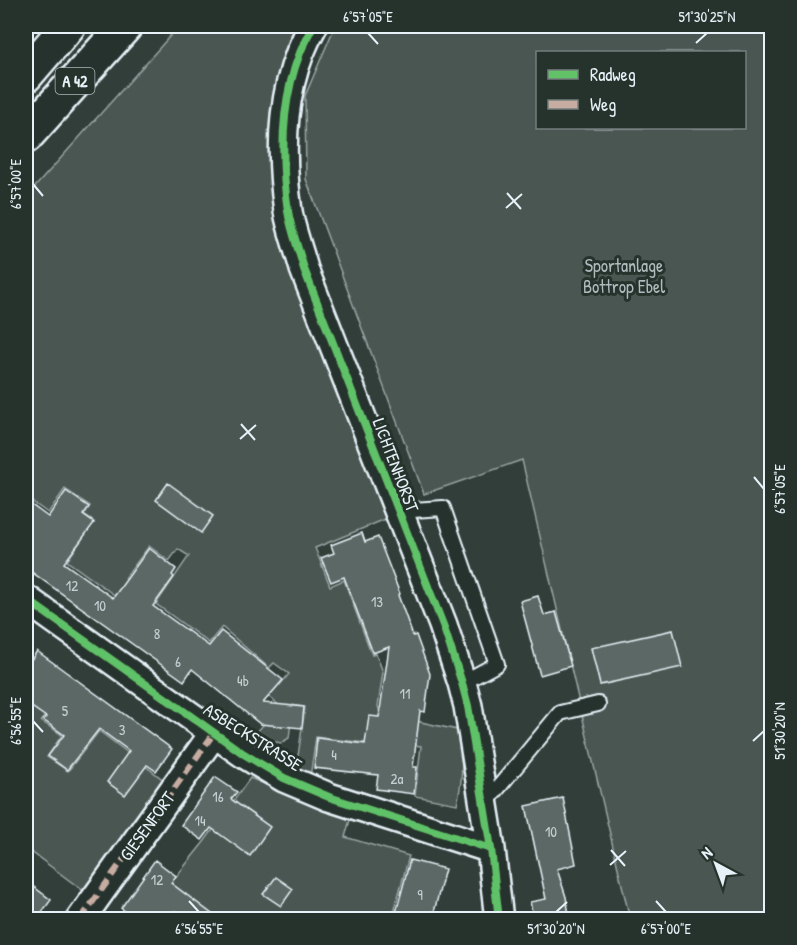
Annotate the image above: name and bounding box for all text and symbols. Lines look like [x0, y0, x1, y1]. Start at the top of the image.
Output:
text: 6°57'05"E [343, 6, 393, 27]
text: 51°30'25"N [678, 6, 736, 27]
legend [536, 51, 746, 129]
text: Radweg [590, 62, 636, 87]
road number: A 42 [56, 68, 94, 94]
text: Weg [590, 92, 616, 117]
text: 6°57'00"E [5, 158, 26, 209]
park label: Sportanlage Bottrop Ebel [583, 253, 665, 299]
street label: LICHTENHORST [367, 415, 426, 516]
text: 6°57'05"E [769, 464, 790, 514]
house number: 12 [66, 575, 78, 596]
house number: 13 [371, 591, 383, 612]
house number: 10 [94, 595, 106, 616]
house number: 8 [154, 623, 160, 644]
house number: 6 [175, 651, 181, 672]
house number: 4b [237, 670, 249, 691]
house number: 11 [400, 683, 410, 704]
text: 6°56'55"E [5, 697, 26, 745]
street label: ASBECKSTRASSE [199, 697, 307, 777]
house number: 5 [62, 700, 69, 721]
text: 51°30'20"N [769, 702, 790, 760]
house number: 3 [119, 719, 126, 740]
house number: 4 [331, 744, 337, 765]
house number: 2a [391, 768, 404, 789]
street label: GIESENFORT [113, 786, 181, 866]
house number: 16 [212, 786, 224, 807]
house number: 14 [194, 810, 206, 831]
house number: 10 [545, 821, 557, 842]
north arrow [686, 834, 746, 894]
text: N [696, 841, 717, 864]
house number: 12 [151, 869, 163, 890]
house number: 9 [417, 884, 423, 905]
text: 6°56'55"E [175, 918, 223, 939]
text: 51°30'20"N [527, 918, 585, 939]
text: 6°57'00"E [641, 918, 692, 939]

